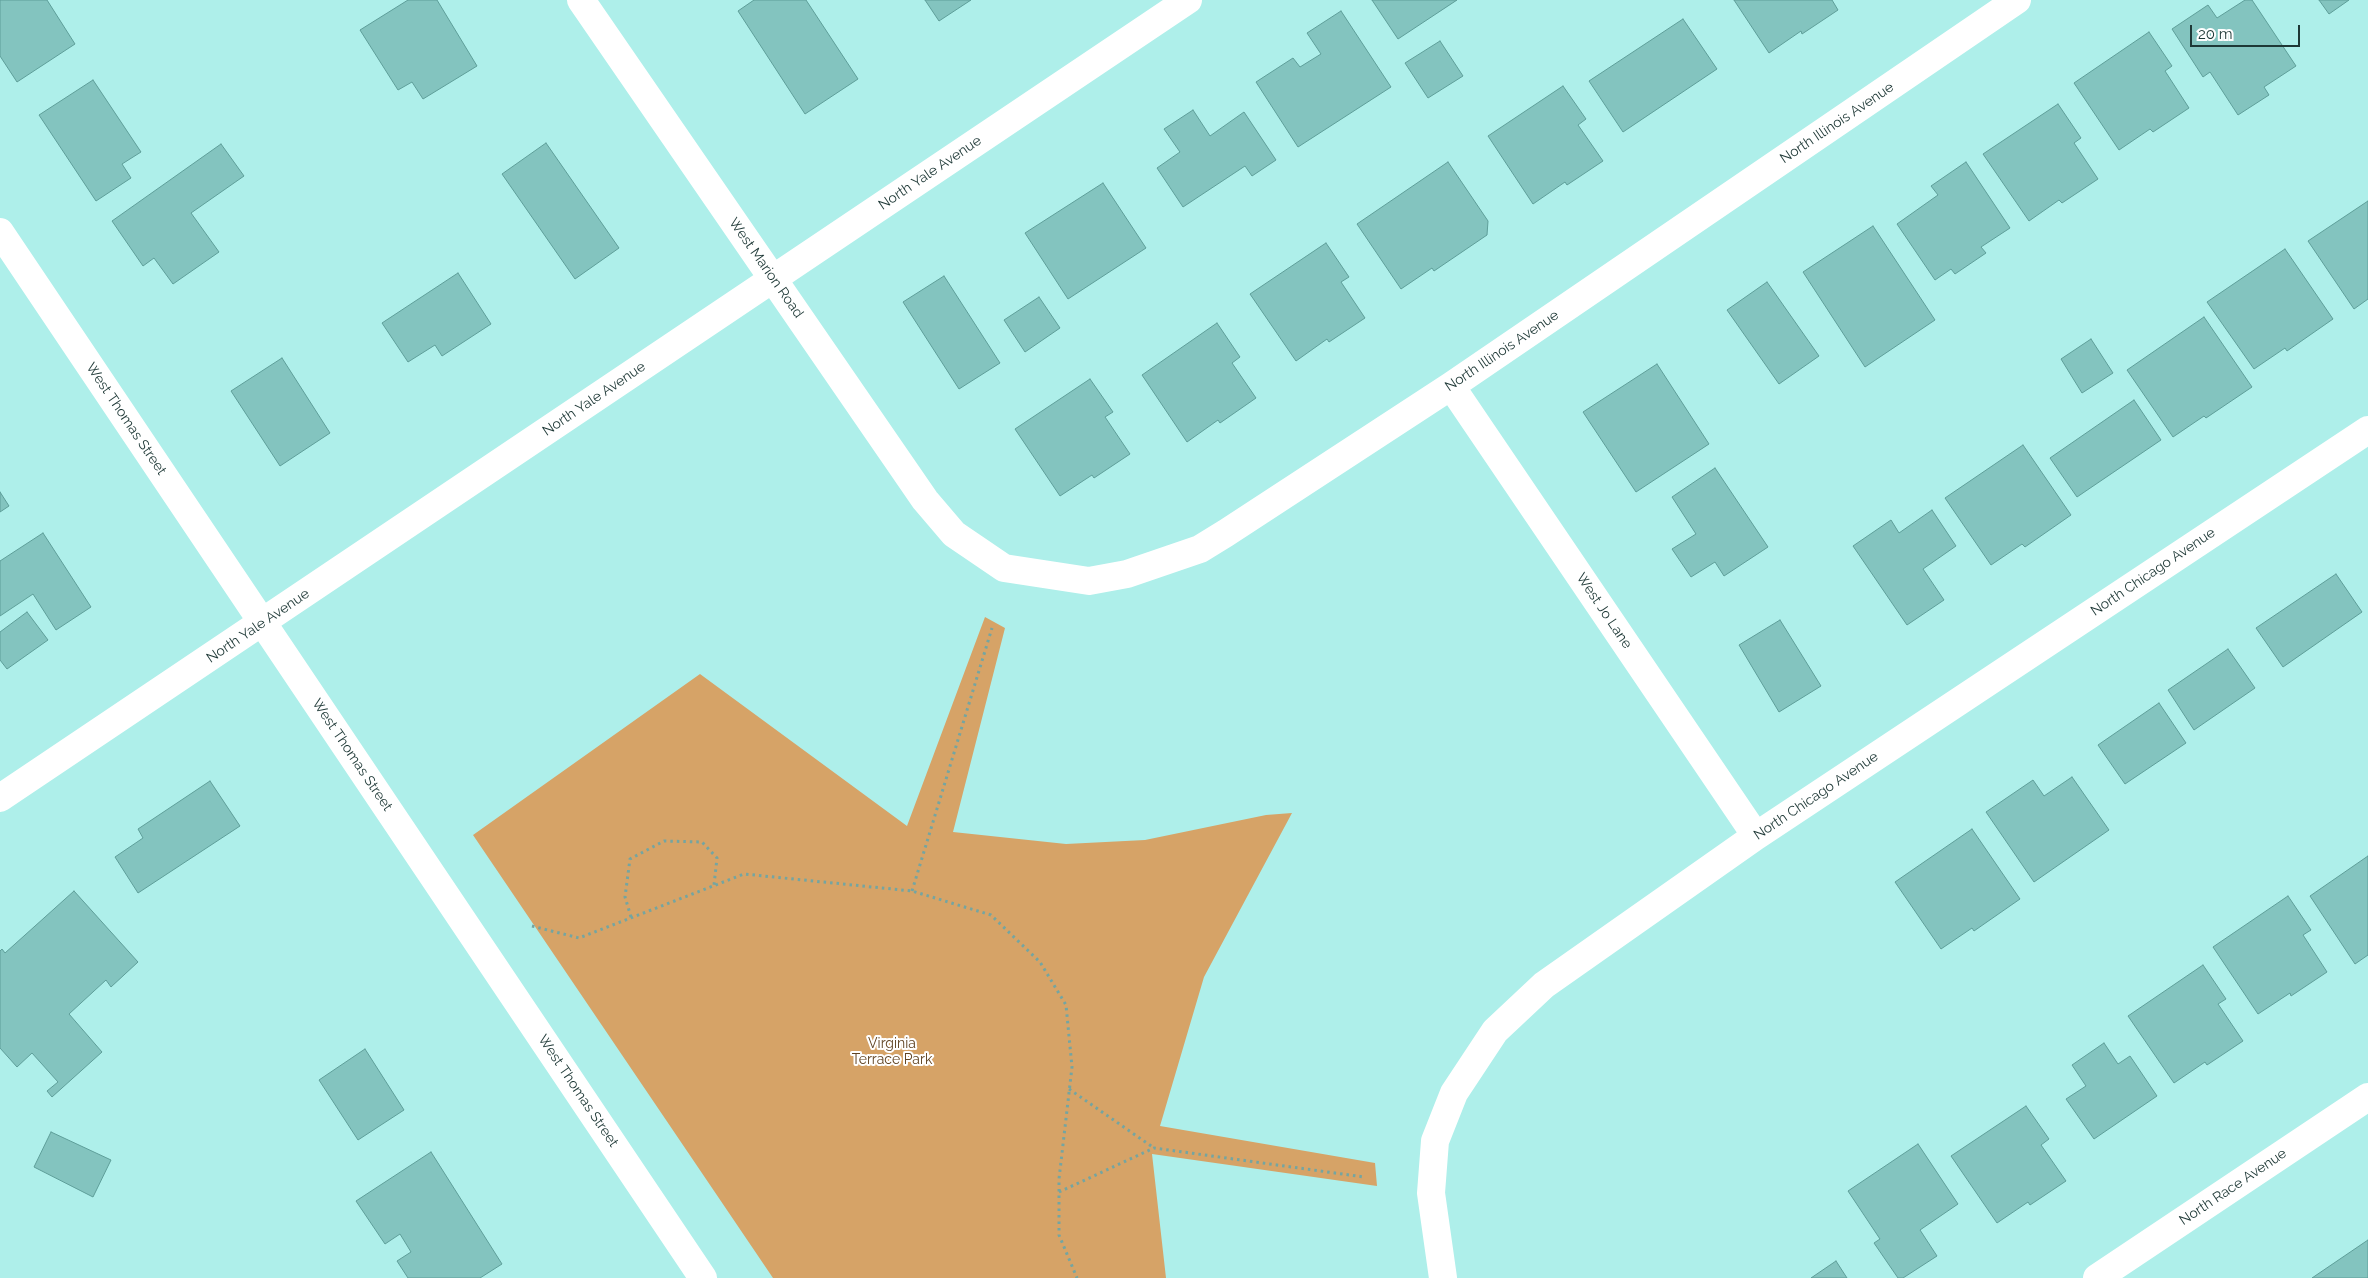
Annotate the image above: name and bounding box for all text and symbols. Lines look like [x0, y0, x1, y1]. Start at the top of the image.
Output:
scale bar [2193, 15, 2303, 47]
text: 20 m [2198, 25, 2233, 43]
street label: North Illinois Avenue [1777, 79, 1897, 167]
street label: North Yale Avenue [875, 132, 985, 214]
street label: West Marion Road [725, 215, 807, 321]
street label: North Illinois Avenue [1442, 307, 1562, 395]
street label: North Yale Avenue [539, 358, 649, 440]
street label: West Thomas Street [82, 360, 170, 478]
street label: North Chicago Avenue [2088, 524, 2218, 620]
street label: West Jo Lane [1573, 570, 1635, 652]
street label: North Yale Avenue [203, 585, 313, 667]
street label: West Thomas Street [308, 696, 396, 814]
street label: North Chicago Avenue [1751, 748, 1881, 844]
street label: West Thomas Street [534, 1032, 622, 1150]
park label: Virginia Terrace Park [852, 1036, 932, 1068]
street label: North Race Avenue [2176, 1145, 2290, 1229]

